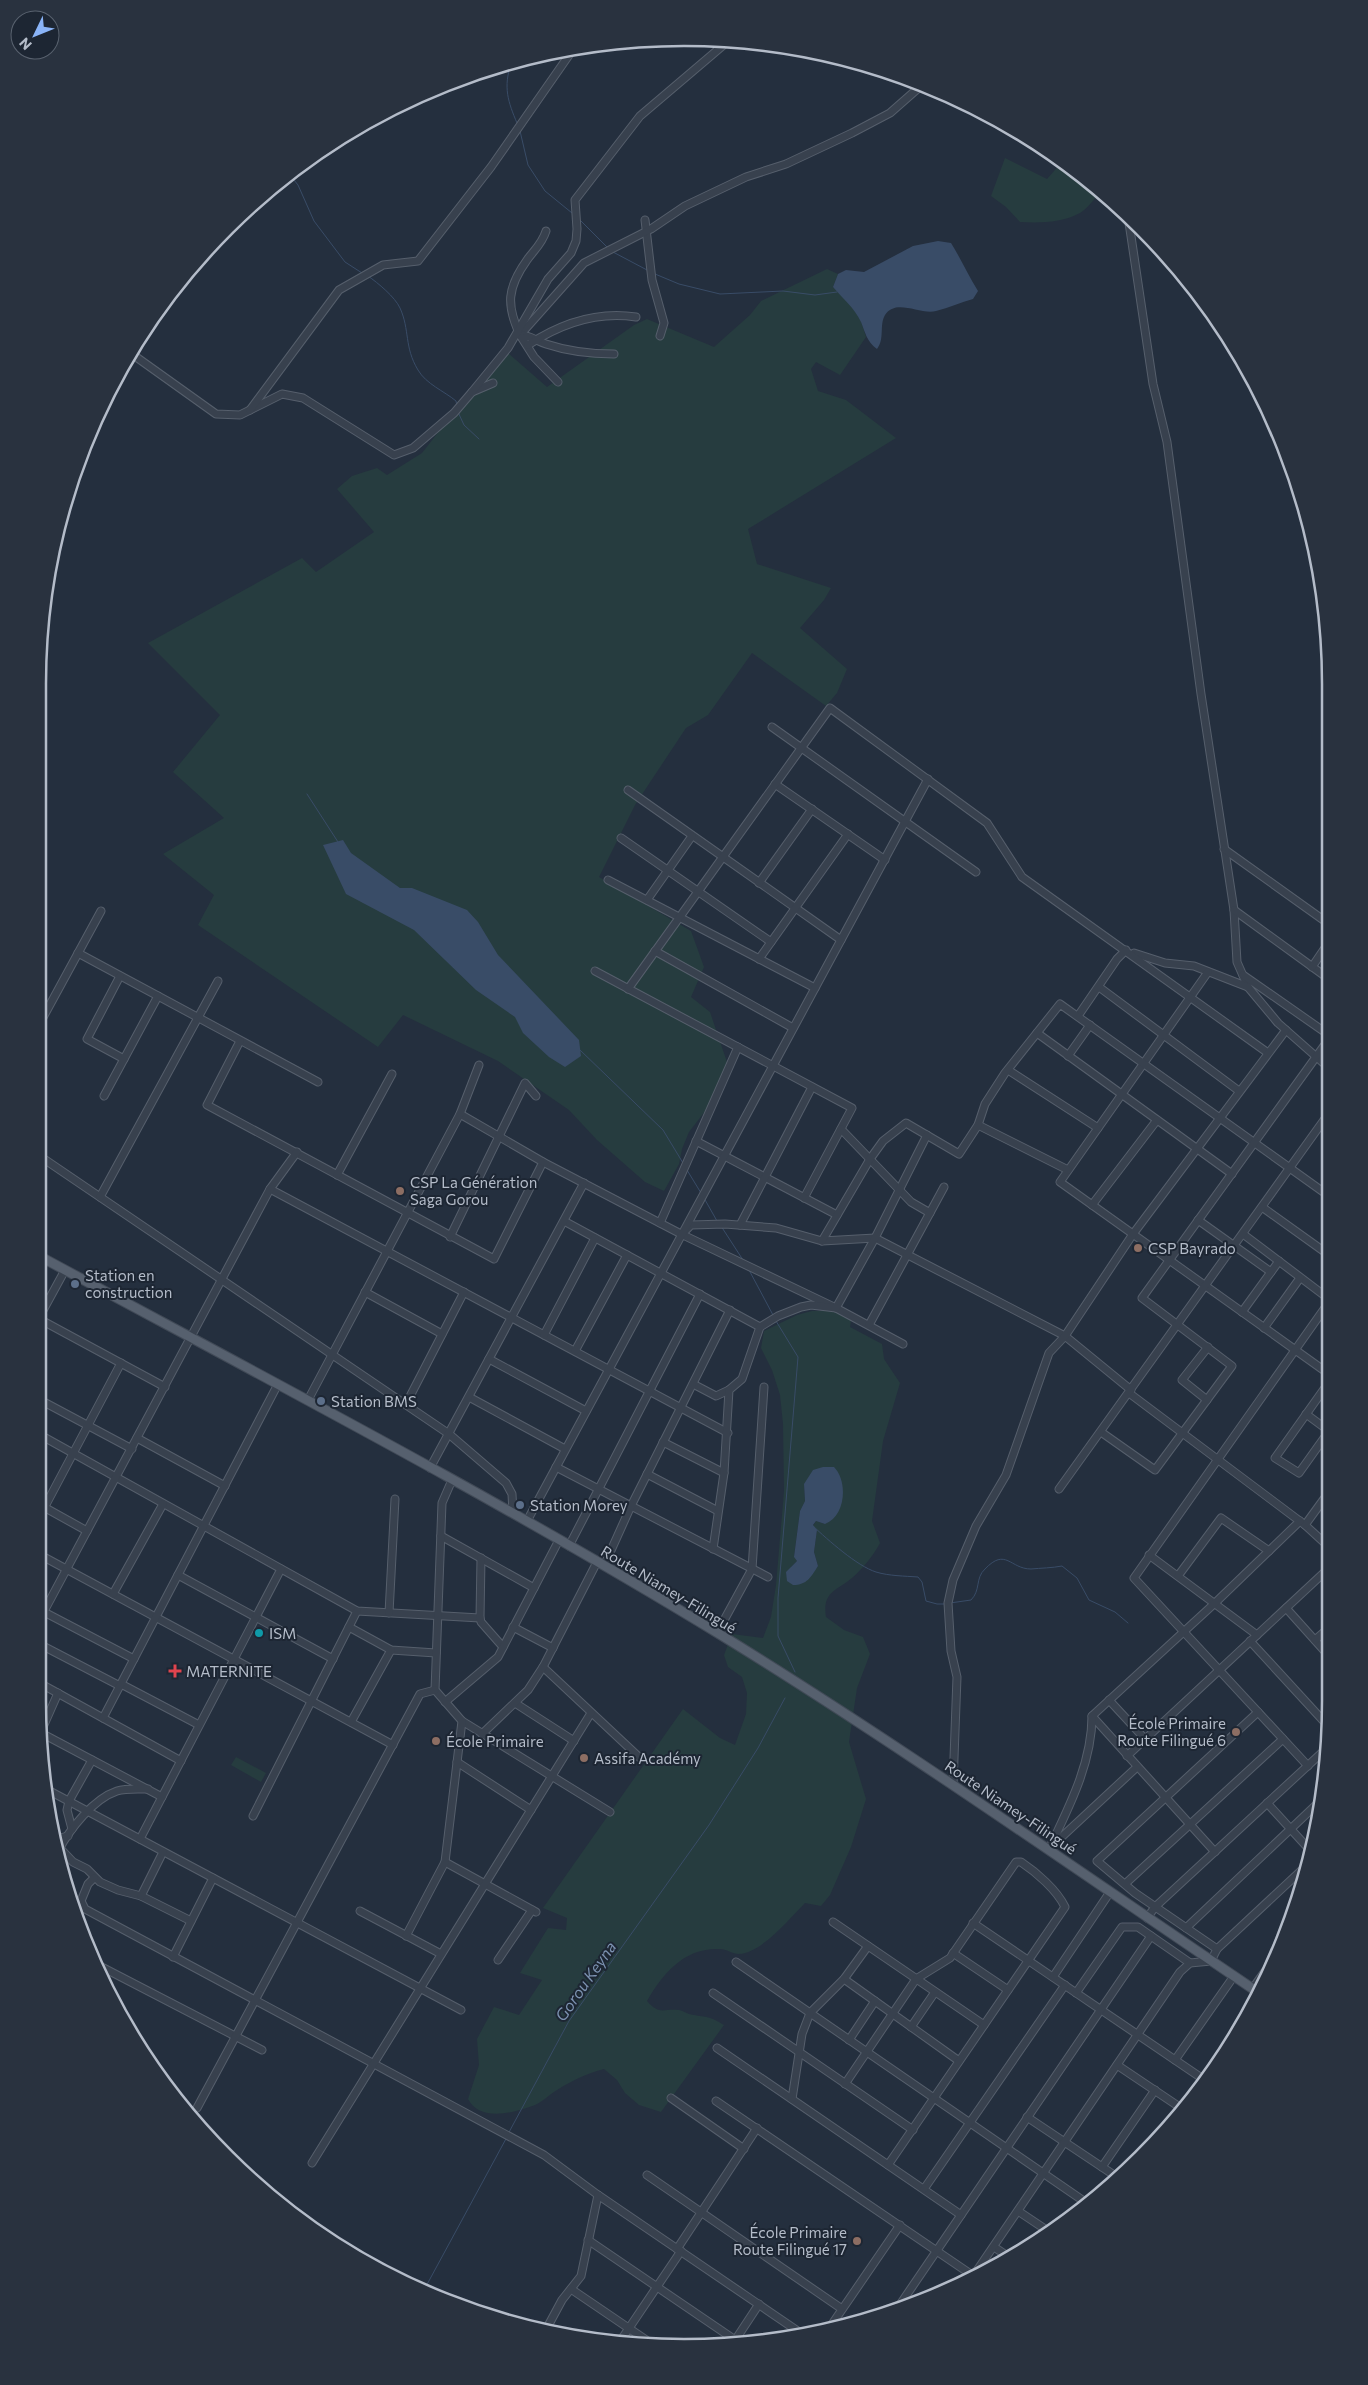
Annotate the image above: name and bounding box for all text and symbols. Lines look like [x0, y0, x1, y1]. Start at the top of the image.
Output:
north arrow [10, 10, 60, 60]
text: N [15, 35, 35, 54]
place label: CSP La Génération Saga Gorou [410, 1173, 537, 1208]
marker: CSP La Génération Saga Gorou [394, 1185, 406, 1197]
place label: CSP Bayrado [1148, 1239, 1236, 1257]
marker: CSP Bayrado [1132, 1242, 1144, 1254]
place label: Station en construction [85, 1266, 172, 1301]
marker: Station en construction [69, 1278, 81, 1290]
place label: Station BMS [331, 1392, 417, 1410]
marker: Station BMS [315, 1395, 327, 1407]
place label: Station Morey [530, 1496, 628, 1514]
marker: Station Morey [514, 1499, 526, 1511]
street label: Route Niamey-Filingué [598, 1541, 740, 1637]
place label: ISM [269, 1624, 296, 1642]
marker: ISM [253, 1627, 265, 1639]
place label: MATERNITE [186, 1662, 272, 1680]
marker: MATERNITE [168, 1664, 182, 1678]
place label: École Primaire Route Filingué 6 [1117, 1713, 1226, 1749]
marker: École Primaire Route Filingué 6 [1230, 1726, 1242, 1738]
place label: École Primaire [446, 1731, 544, 1750]
marker: École Primaire [430, 1735, 442, 1747]
place label: Assifa Académy [594, 1749, 701, 1767]
marker: Assifa Académy [578, 1752, 590, 1764]
street label: Route Niamey-Filingué [942, 1756, 1080, 1858]
water label: Gorou Keyna [551, 1937, 619, 2025]
place label: École Primaire Route Filingué 17 [733, 2222, 847, 2258]
marker: École Primaire Route Filingué 17 [851, 2235, 863, 2247]

